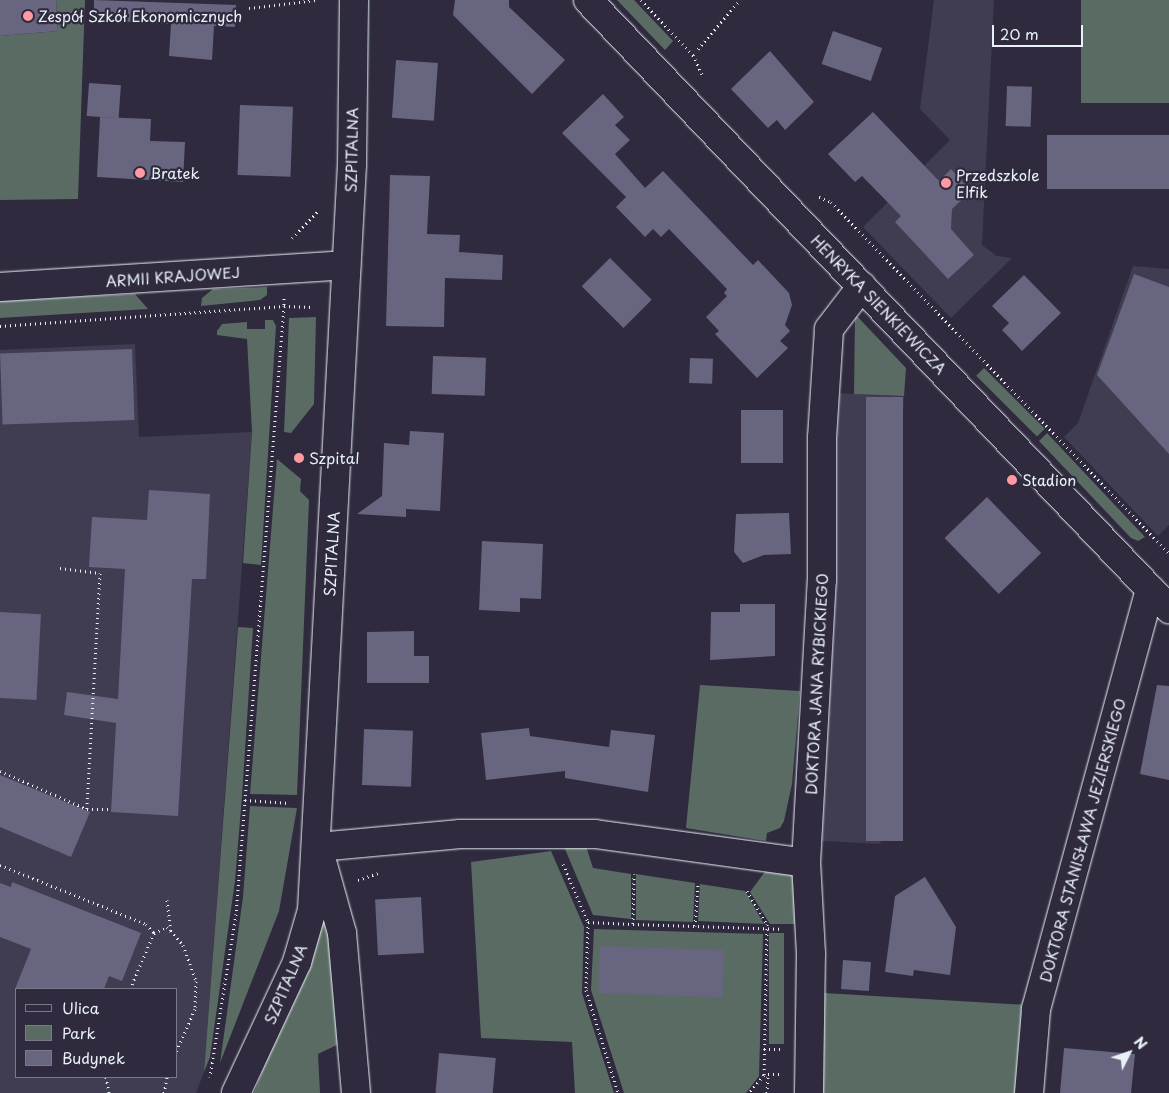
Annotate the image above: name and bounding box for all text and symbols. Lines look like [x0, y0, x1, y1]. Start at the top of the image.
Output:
place label: Zespół Szkół Ekonomicznych [38, 7, 243, 25]
marker: Zespół Szkół Ekonomicznych [22, 10, 34, 22]
scale bar [994, 15, 1085, 47]
text: 20 m [1000, 22, 1039, 45]
street label: SZPITALNA [341, 107, 361, 193]
place label: Bratek [150, 164, 200, 182]
place label: Przedszkole Elfik [956, 165, 1040, 200]
marker: Bratek [134, 167, 146, 179]
marker: Przedszkole Elfik [940, 177, 952, 189]
street label: HENRYKA SIENKIEWICZA [807, 230, 951, 378]
street label: ARMII KRAJOWEJ [105, 262, 241, 290]
place label: Szpital [309, 449, 359, 467]
marker: Szpital [293, 452, 305, 464]
place label: Stadion [1022, 471, 1076, 489]
marker: Stadion [1006, 474, 1018, 486]
street label: SZPITALNA [320, 511, 342, 597]
street label: DOKTORA JANA RYBICKIEGO [801, 573, 831, 795]
street label: DOKTORA STANISŁAWA JEZIERSKIEGO [1035, 695, 1129, 985]
street label: SZPITALNA [260, 941, 310, 1027]
legend [15, 988, 178, 1078]
text: Ulica [62, 996, 99, 1019]
text: Park [62, 1021, 96, 1044]
north arrow [1104, 1028, 1154, 1078]
text: N [1129, 1032, 1152, 1054]
text: Budynek [62, 1046, 125, 1069]

